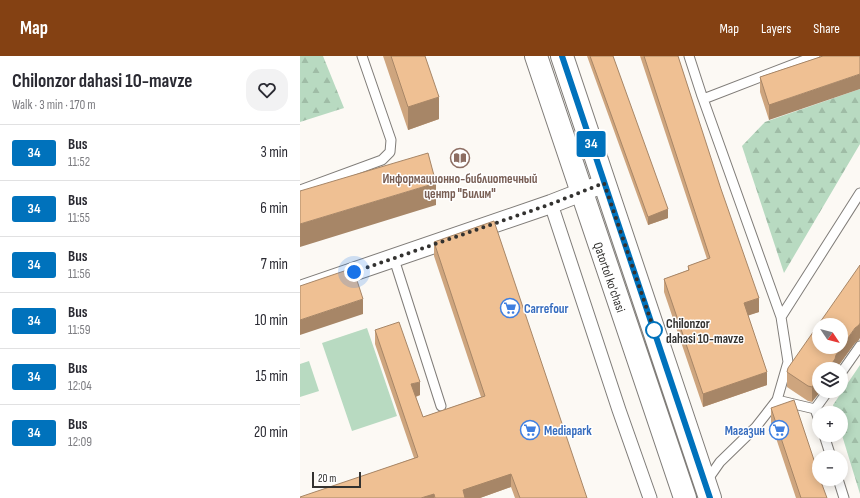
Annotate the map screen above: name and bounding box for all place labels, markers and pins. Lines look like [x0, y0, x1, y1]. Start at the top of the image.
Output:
library icon: Информационно-библиотечный центр "Билим" [449, 147, 471, 169]
place label: Информационно-библиотечный центр "Билим" [382, 171, 538, 202]
supermarket icon: Carrefour [499, 297, 521, 319]
place label: Carrefour [524, 301, 569, 317]
place label: Chilonzor dahasi 10-mavze [666, 316, 744, 347]
marker: Chilonzor dahasi 10-mavze [645, 321, 663, 339]
supermarket icon: Mediapark [519, 419, 541, 441]
supermarket icon: Магазин [768, 419, 790, 441]
place label: Mediapark [544, 423, 592, 439]
place label: Магазин [725, 423, 765, 439]

